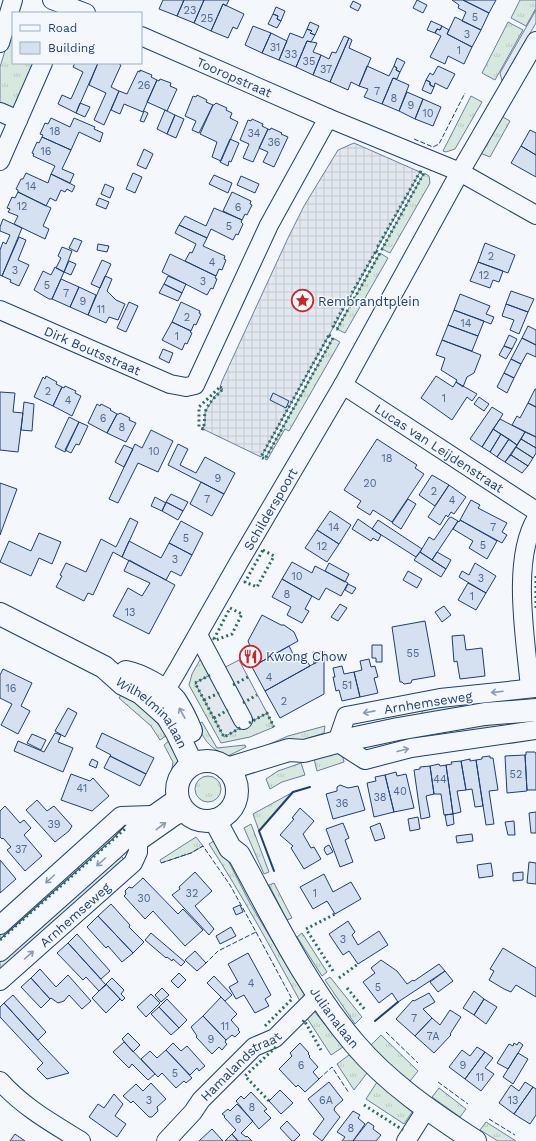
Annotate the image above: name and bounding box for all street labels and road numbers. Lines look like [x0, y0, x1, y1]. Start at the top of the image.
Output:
street label: Tooropstraat [194, 54, 275, 101]
street label: Dirk Boutsstraat [42, 323, 143, 379]
street label: Lucas van Leijdenstraat [372, 401, 507, 496]
street label: Schilderspoort [241, 465, 301, 553]
street label: Wilhelminalaan [112, 674, 190, 751]
street label: Arnhemseweg [383, 688, 473, 717]
street label: Arnhemseweg [37, 880, 114, 950]
street label: Julianalaan [307, 984, 362, 1051]
street label: Hamalandstraat [198, 1028, 285, 1104]

